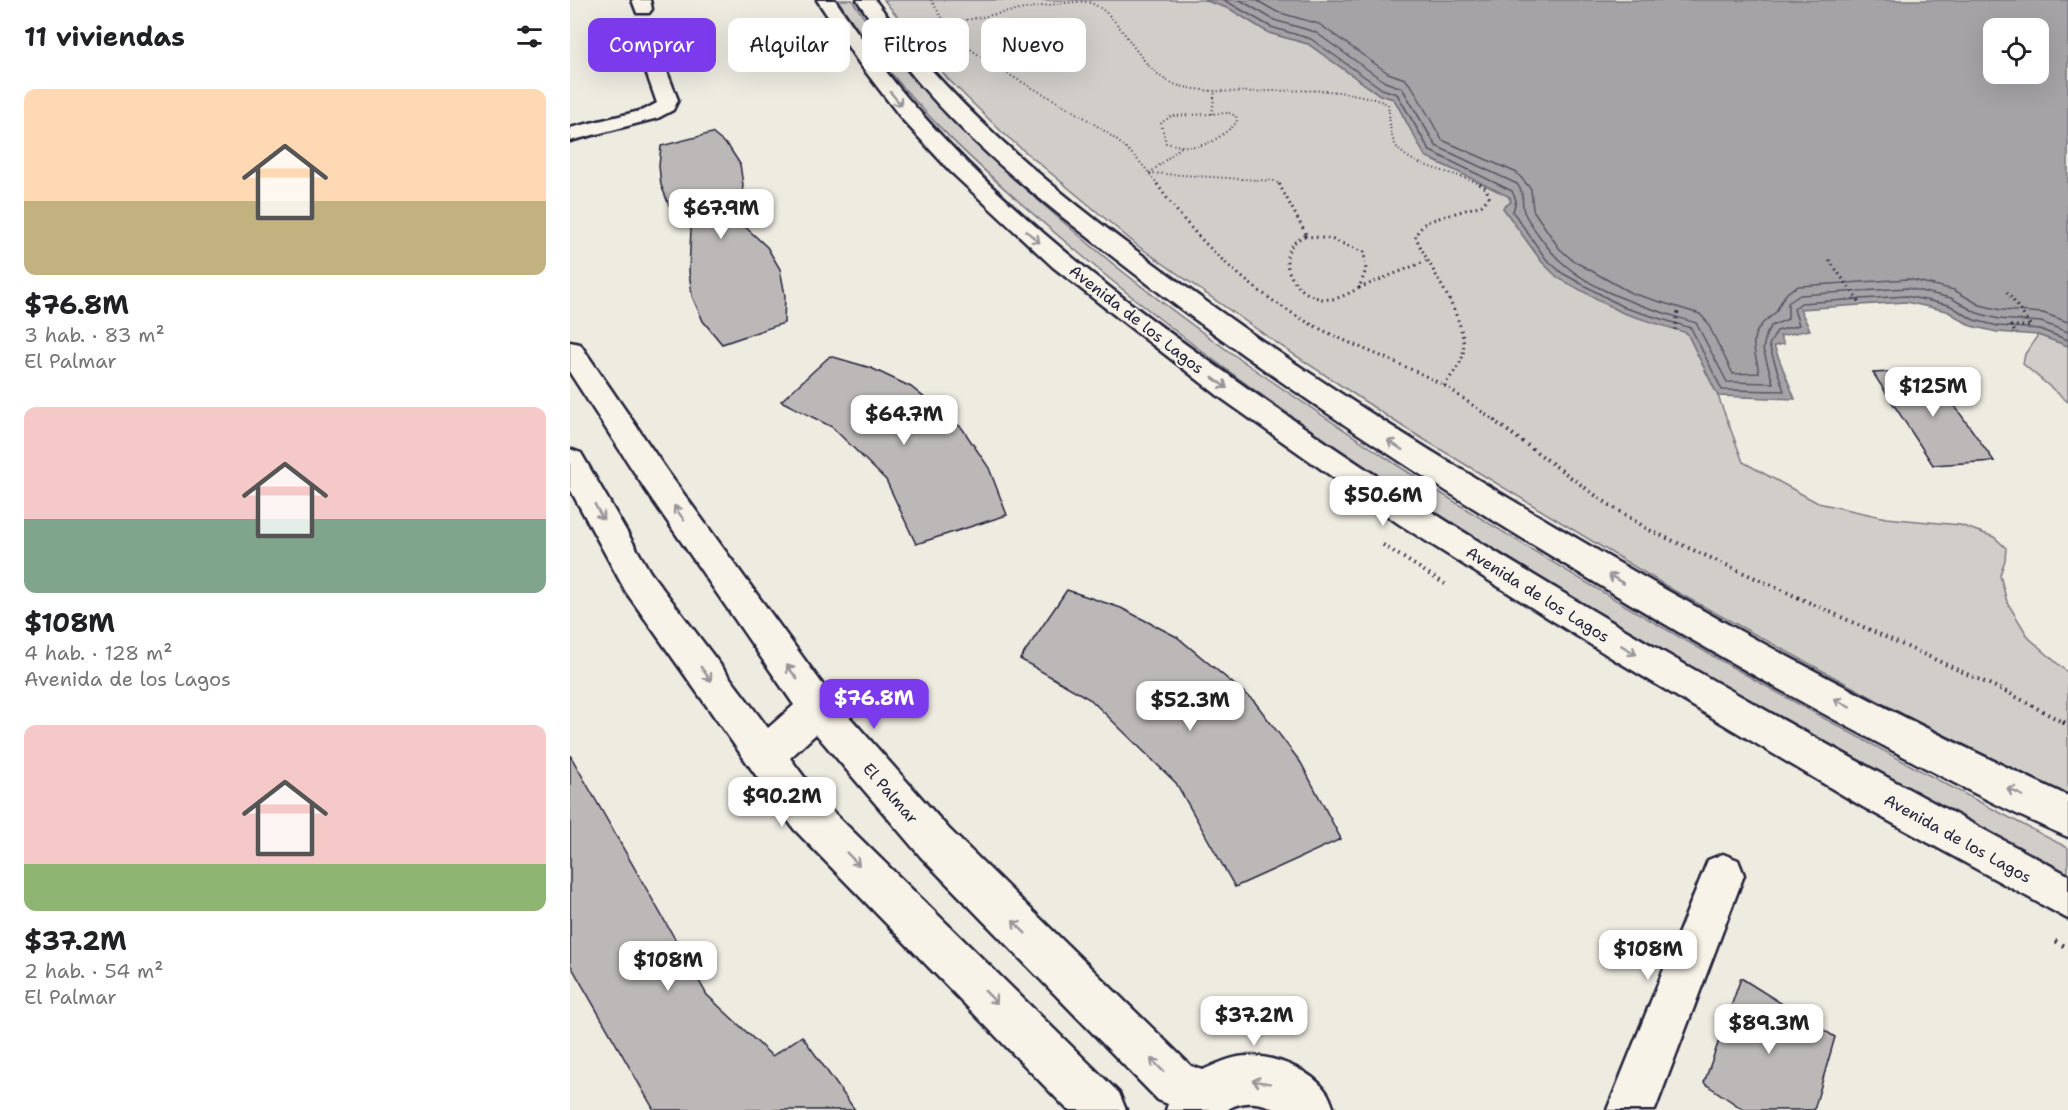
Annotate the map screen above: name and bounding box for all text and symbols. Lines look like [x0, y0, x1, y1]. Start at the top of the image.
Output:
chip: Comprar [588, 18, 716, 72]
chip: Alquilar [728, 18, 850, 72]
chip: Filtros [862, 18, 969, 72]
chip: Nuevo [981, 18, 1086, 72]
map controls [1983, 18, 2049, 84]
button: locate [1983, 18, 2049, 84]
text: 11 viviendas [24, 19, 185, 54]
icon: filters [513, 20, 546, 53]
one-way arrow [889, 91, 902, 107]
icon: home [231, 128, 339, 236]
pin: $67.9M [672, 189, 770, 240]
text: $67.9M [683, 195, 759, 221]
one-way arrow [1025, 230, 1040, 244]
street label: Avenida de los Lagos [1065, 260, 1208, 379]
text: $76.8M [24, 287, 129, 322]
text: 3 hab. · 83 m² [24, 322, 165, 348]
text: El Palmar [24, 348, 117, 374]
pin: $125M [1891, 367, 1975, 418]
text: $125M [1899, 373, 1967, 399]
one-way arrow [1212, 376, 1228, 389]
pin: $64.7M [855, 395, 953, 446]
text: $64.7M [865, 401, 943, 427]
one-way arrow [1387, 439, 1404, 451]
icon: home [231, 446, 339, 554]
pin: $50.6M [1334, 476, 1432, 527]
text: $50.6M [1344, 482, 1422, 508]
one-way arrow [593, 503, 605, 520]
one-way arrow [673, 505, 685, 522]
street label: Avenida de los Lagos [1462, 542, 1614, 647]
one-way arrow [1608, 572, 1625, 584]
text: $108M [24, 605, 115, 640]
text: 4 hab. · 128 m² [24, 640, 172, 666]
one-way arrow [1620, 644, 1637, 656]
one-way arrow [786, 664, 798, 680]
text: Avenida de los Lagos [24, 666, 231, 692]
one-way arrow [699, 666, 712, 682]
pin: $76.8M [825, 679, 923, 730]
pin: $52.3M [1141, 681, 1239, 732]
text: $76.8M [834, 685, 914, 711]
text: $52.3M [1150, 687, 1230, 713]
one-way arrow [1833, 697, 1851, 708]
street label: El Palmar [858, 758, 923, 828]
icon: home [231, 764, 339, 872]
pin: $90.2M [733, 777, 831, 828]
text: $90.2M [742, 783, 822, 809]
one-way arrow [2007, 785, 2025, 797]
street label: Avenida de los Lagos [1880, 789, 2035, 888]
one-way arrow [845, 852, 860, 867]
one-way arrow [1012, 919, 1026, 934]
text: $37.2M [24, 923, 127, 958]
pin: $108M [1606, 930, 1690, 981]
text: $108M [1613, 936, 1683, 962]
pin: $108M [626, 941, 710, 992]
text: $108M [633, 947, 703, 973]
text: 2 hab. · 54 m² [24, 958, 164, 984]
text: El Palmar [24, 984, 117, 1010]
one-way arrow [983, 990, 998, 1005]
pin: $37.2M [1205, 996, 1303, 1047]
text: $37.2M [1214, 1002, 1294, 1028]
pin: $89.3M [1720, 1004, 1818, 1055]
text: $89.3M [1728, 1010, 1810, 1036]
one-way arrow [1149, 1057, 1164, 1072]
one-way arrow [1252, 1077, 1271, 1088]

